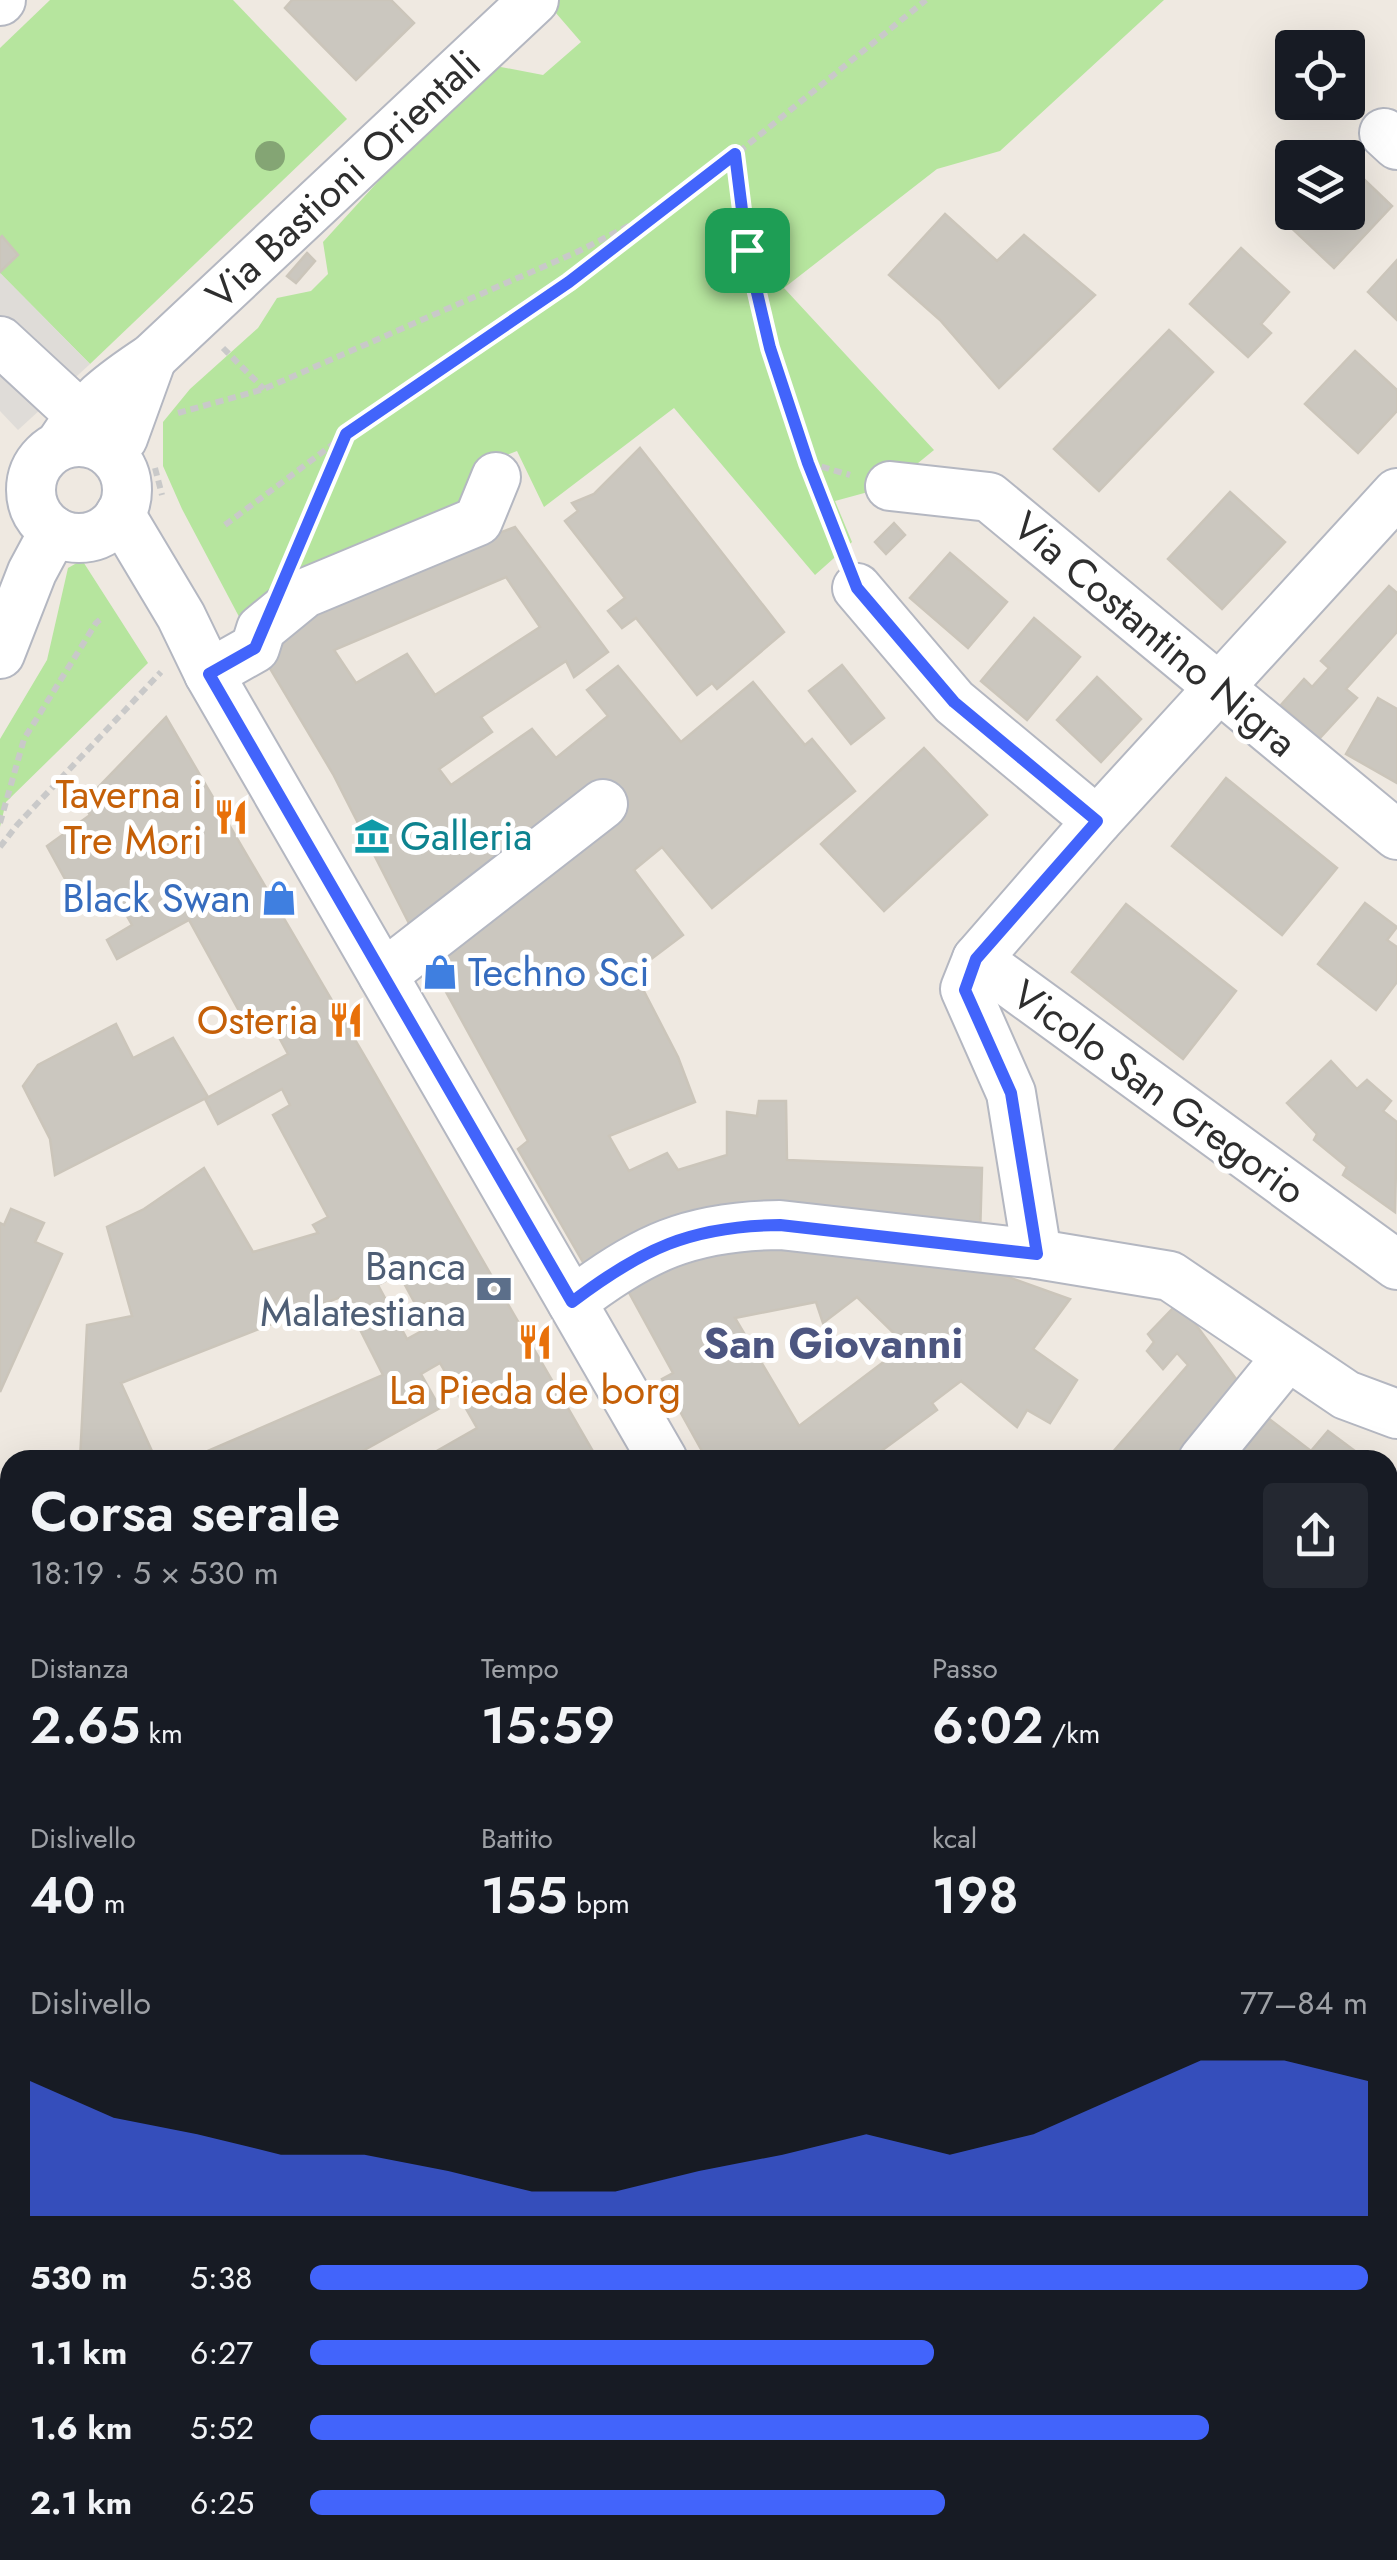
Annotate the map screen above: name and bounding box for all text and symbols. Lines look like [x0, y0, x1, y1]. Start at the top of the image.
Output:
map controls [1275, 30, 1365, 230]
button: locate [1275, 30, 1365, 120]
street label: Via Bastioni Orientali [193, 36, 493, 322]
button: layers [1275, 140, 1365, 230]
pin [705, 208, 790, 293]
icon: arrive [720, 223, 775, 278]
street label: Via Costantino Nigra [1000, 498, 1310, 770]
place label: Taverna i Tre Mori [55, 765, 203, 869]
restaurant icon: Taverna i Tre Mori [212, 798, 250, 836]
place label: Galleria [400, 807, 533, 865]
museum icon: Galleria [353, 817, 391, 855]
place label: Black Swan [62, 869, 251, 927]
shop icon: Black Swan [260, 879, 298, 917]
place label: Techno Sci [468, 943, 650, 1001]
shop icon: Techno Sci [421, 953, 459, 991]
street label: Vicolo San Gregorio [1000, 966, 1318, 1218]
place label: Osteria [197, 991, 318, 1049]
restaurant icon: Osteria [327, 1001, 365, 1039]
place label: Banca Malatestiana [260, 1237, 466, 1341]
bank icon: Banca Malatestiana [475, 1270, 513, 1308]
district label: San Giovanni [703, 1313, 963, 1374]
restaurant icon: La Pieda de borg [516, 1323, 554, 1361]
place label: La Pieda de borg [389, 1361, 681, 1419]
text: Corsa serale [30, 1472, 340, 1552]
button: share [1263, 1483, 1368, 1588]
text: 18:19 · 5 × 530 m [30, 1550, 279, 1596]
text: Distanza [30, 1648, 129, 1689]
text: Tempo [481, 1648, 559, 1689]
text: Passo [932, 1648, 998, 1689]
text: 2.65 [30, 1689, 140, 1762]
text: 15:59 [481, 1689, 615, 1762]
text: 6:02 [932, 1689, 1043, 1762]
text: km [140, 1713, 183, 1754]
text: /km [1043, 1713, 1100, 1754]
text: Dislivello [30, 1818, 136, 1859]
text: Battito [481, 1818, 553, 1859]
text: kcal [932, 1818, 977, 1859]
text: 40 [30, 1859, 95, 1932]
text: 155 [481, 1859, 568, 1932]
text: 198 [932, 1859, 1019, 1932]
text: m [95, 1883, 126, 1924]
text: bpm [568, 1883, 630, 1924]
text: Dislivello [30, 1980, 151, 2026]
text: 77–84 m [1240, 1980, 1368, 2026]
text: 530 m [30, 2255, 128, 2301]
text: 5:38 [190, 2255, 253, 2301]
text: 1.1 km [30, 2330, 127, 2376]
text: 6:27 [190, 2330, 253, 2376]
text: 1.6 km [30, 2405, 132, 2451]
text: 5:52 [190, 2405, 254, 2451]
text: 2.1 km [30, 2480, 132, 2526]
text: 6:25 [190, 2480, 254, 2526]

